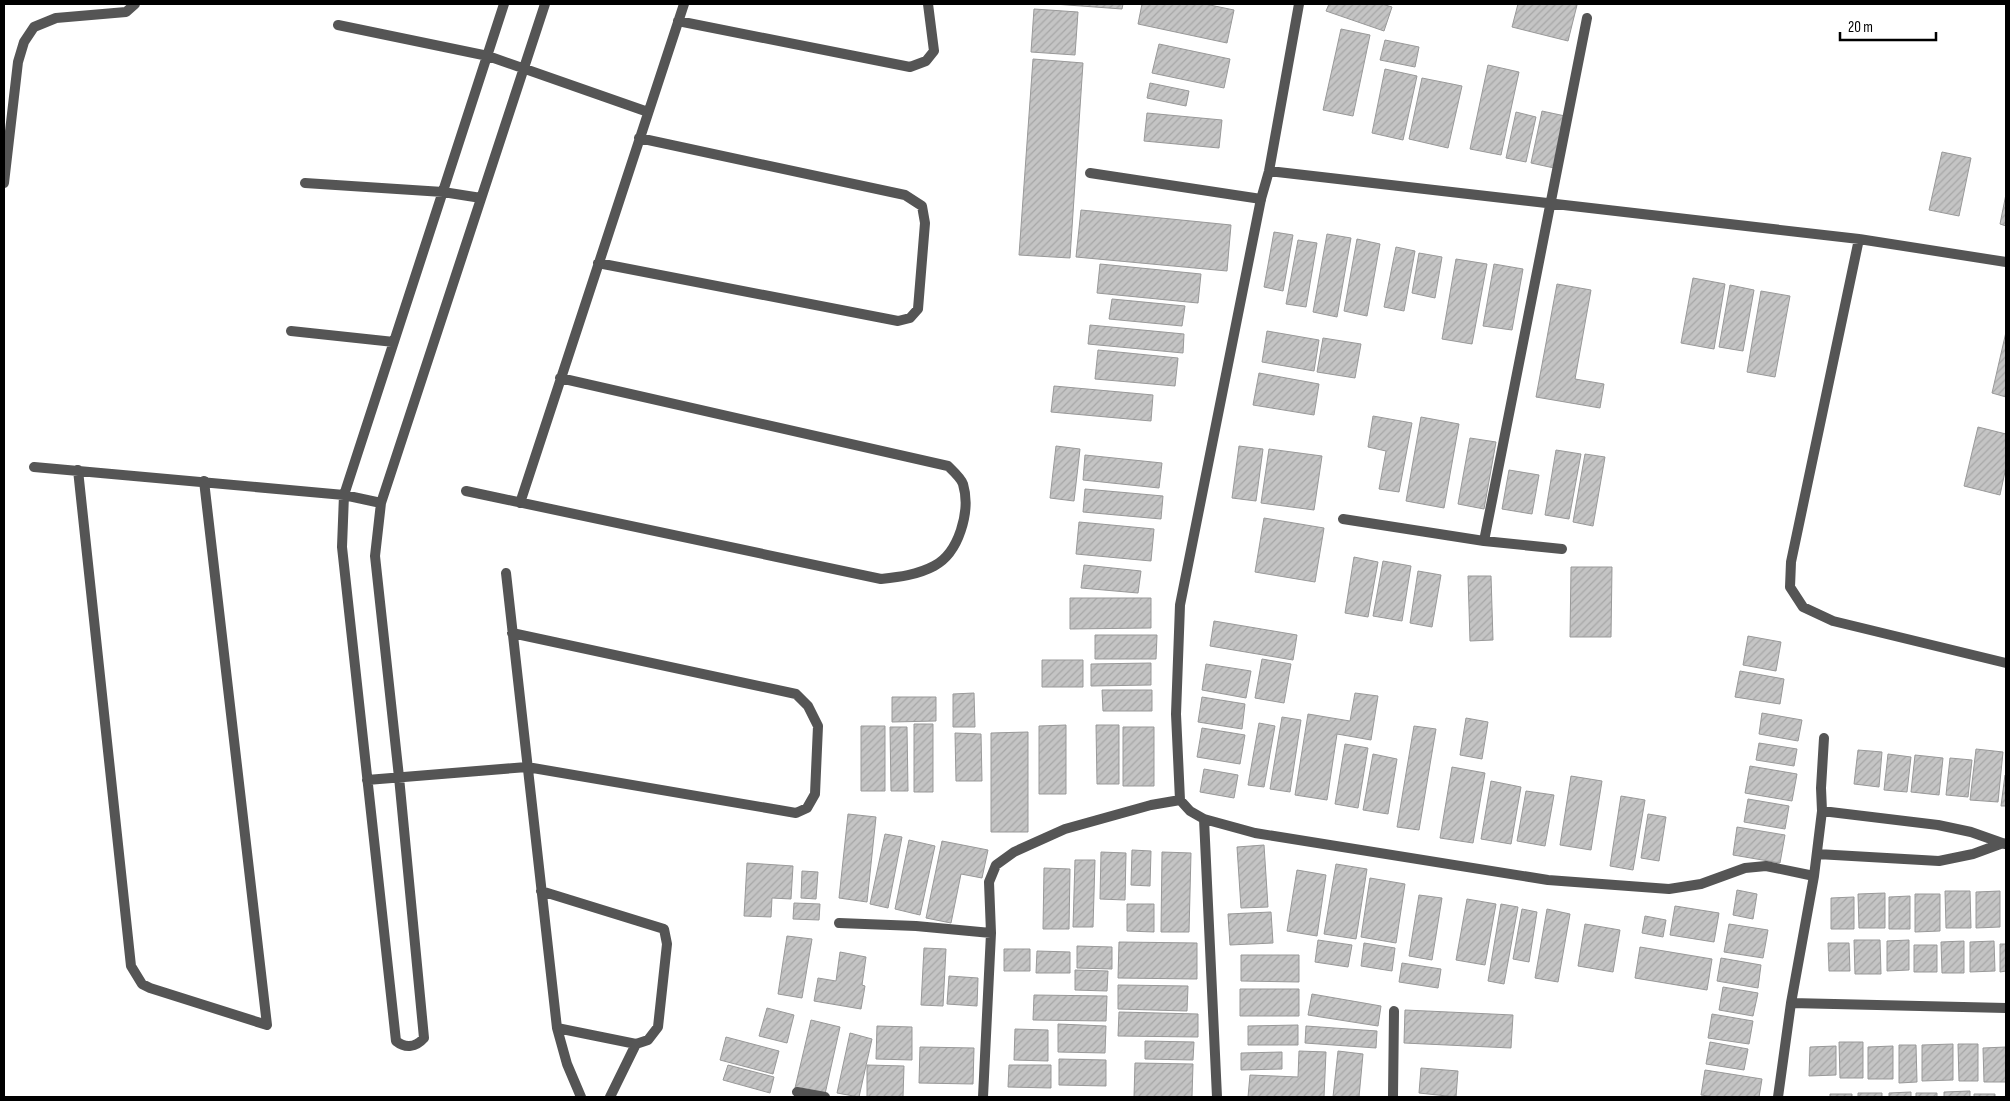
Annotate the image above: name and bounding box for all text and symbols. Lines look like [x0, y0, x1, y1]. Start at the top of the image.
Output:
scale bar [1840, 10, 1936, 42]
text: 20 m [1848, 18, 1873, 37]

